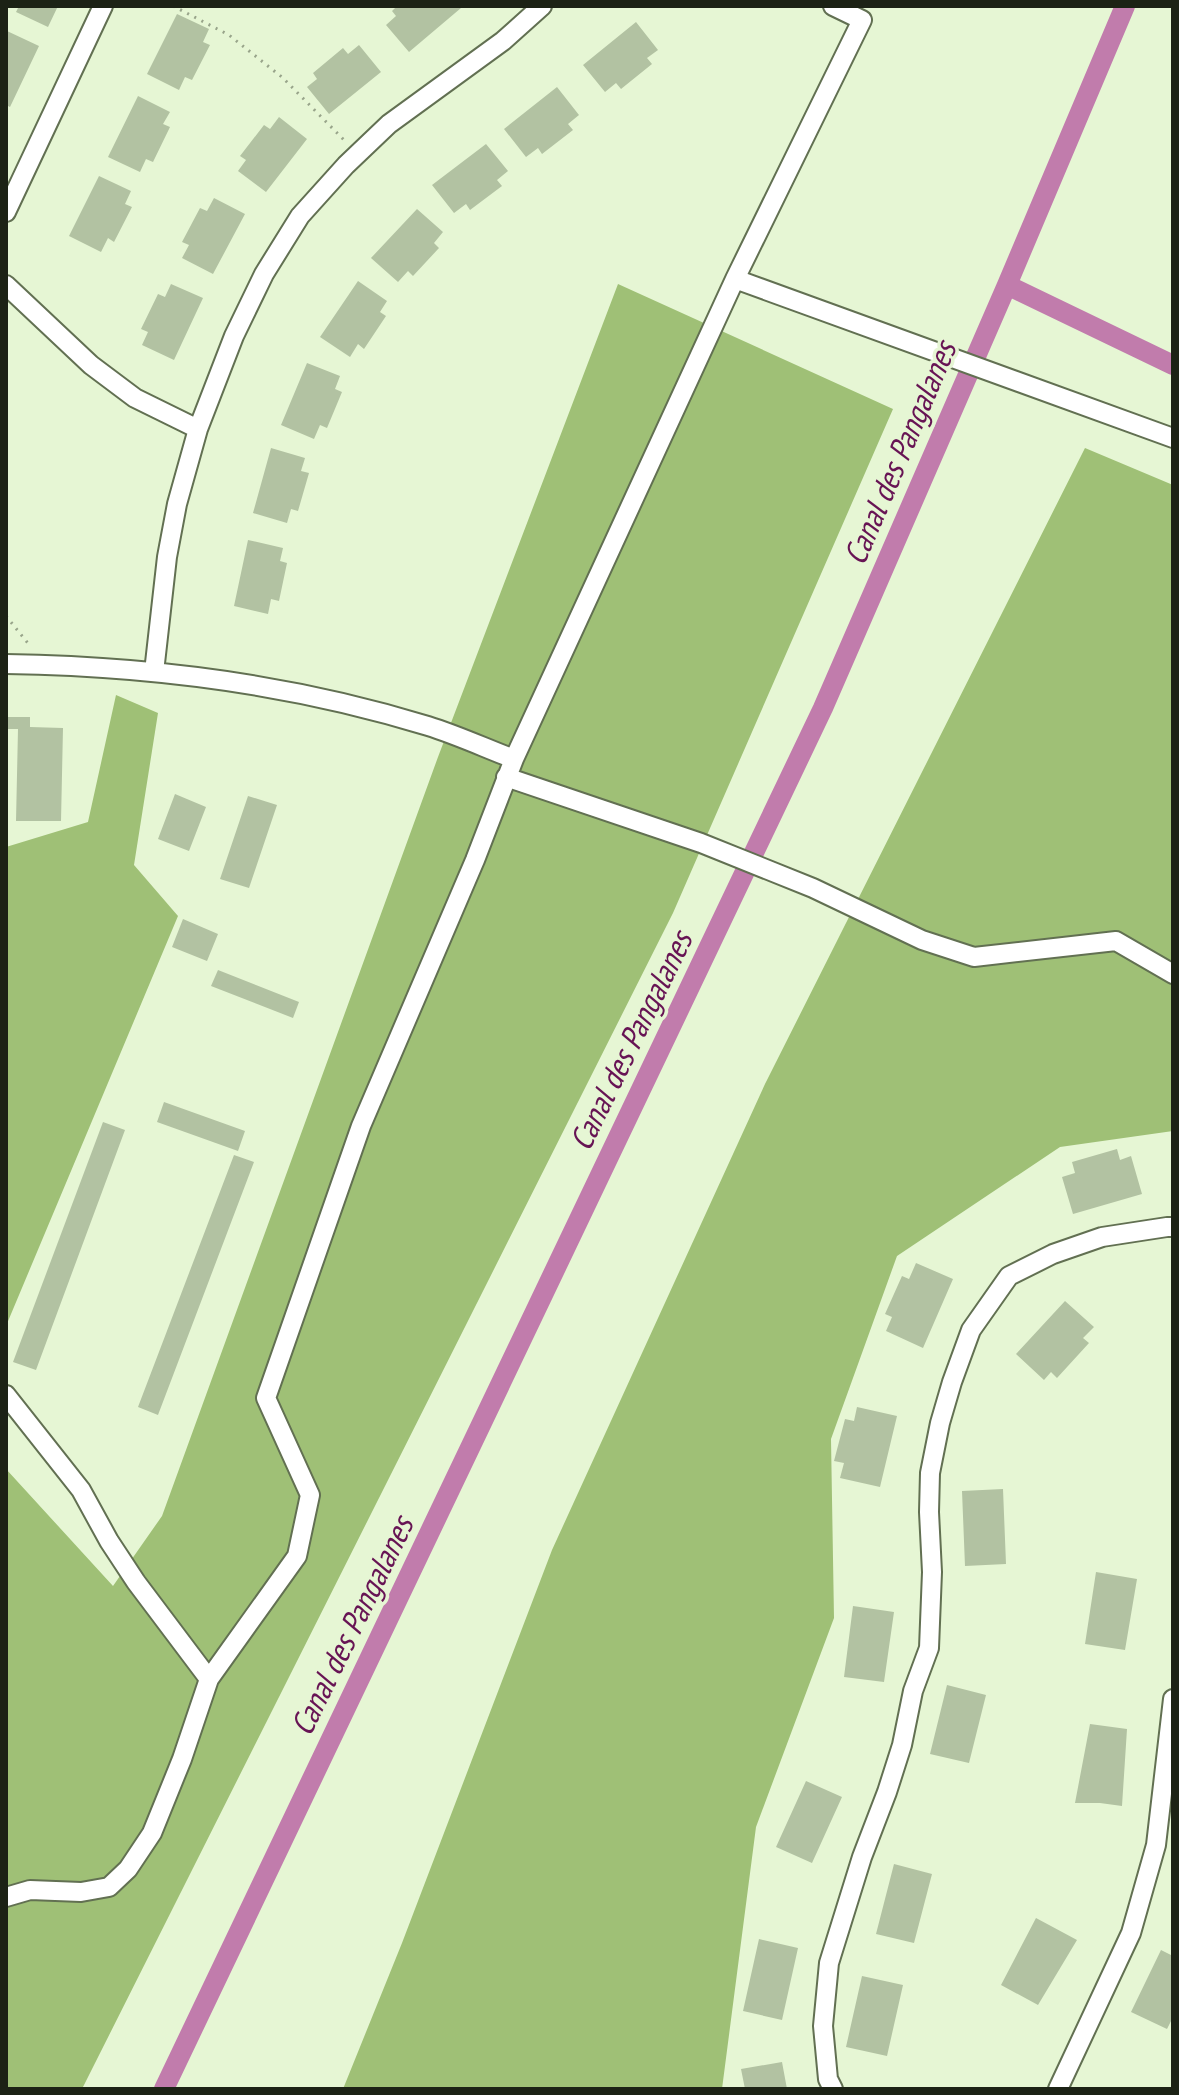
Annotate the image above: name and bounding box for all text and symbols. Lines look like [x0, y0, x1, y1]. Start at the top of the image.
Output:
water label: Canal des Pangalanes [833, 332, 966, 570]
water label: Canal des Pangalanes [559, 921, 703, 1157]
water label: Canal des Pangalanes [280, 1506, 424, 1742]

